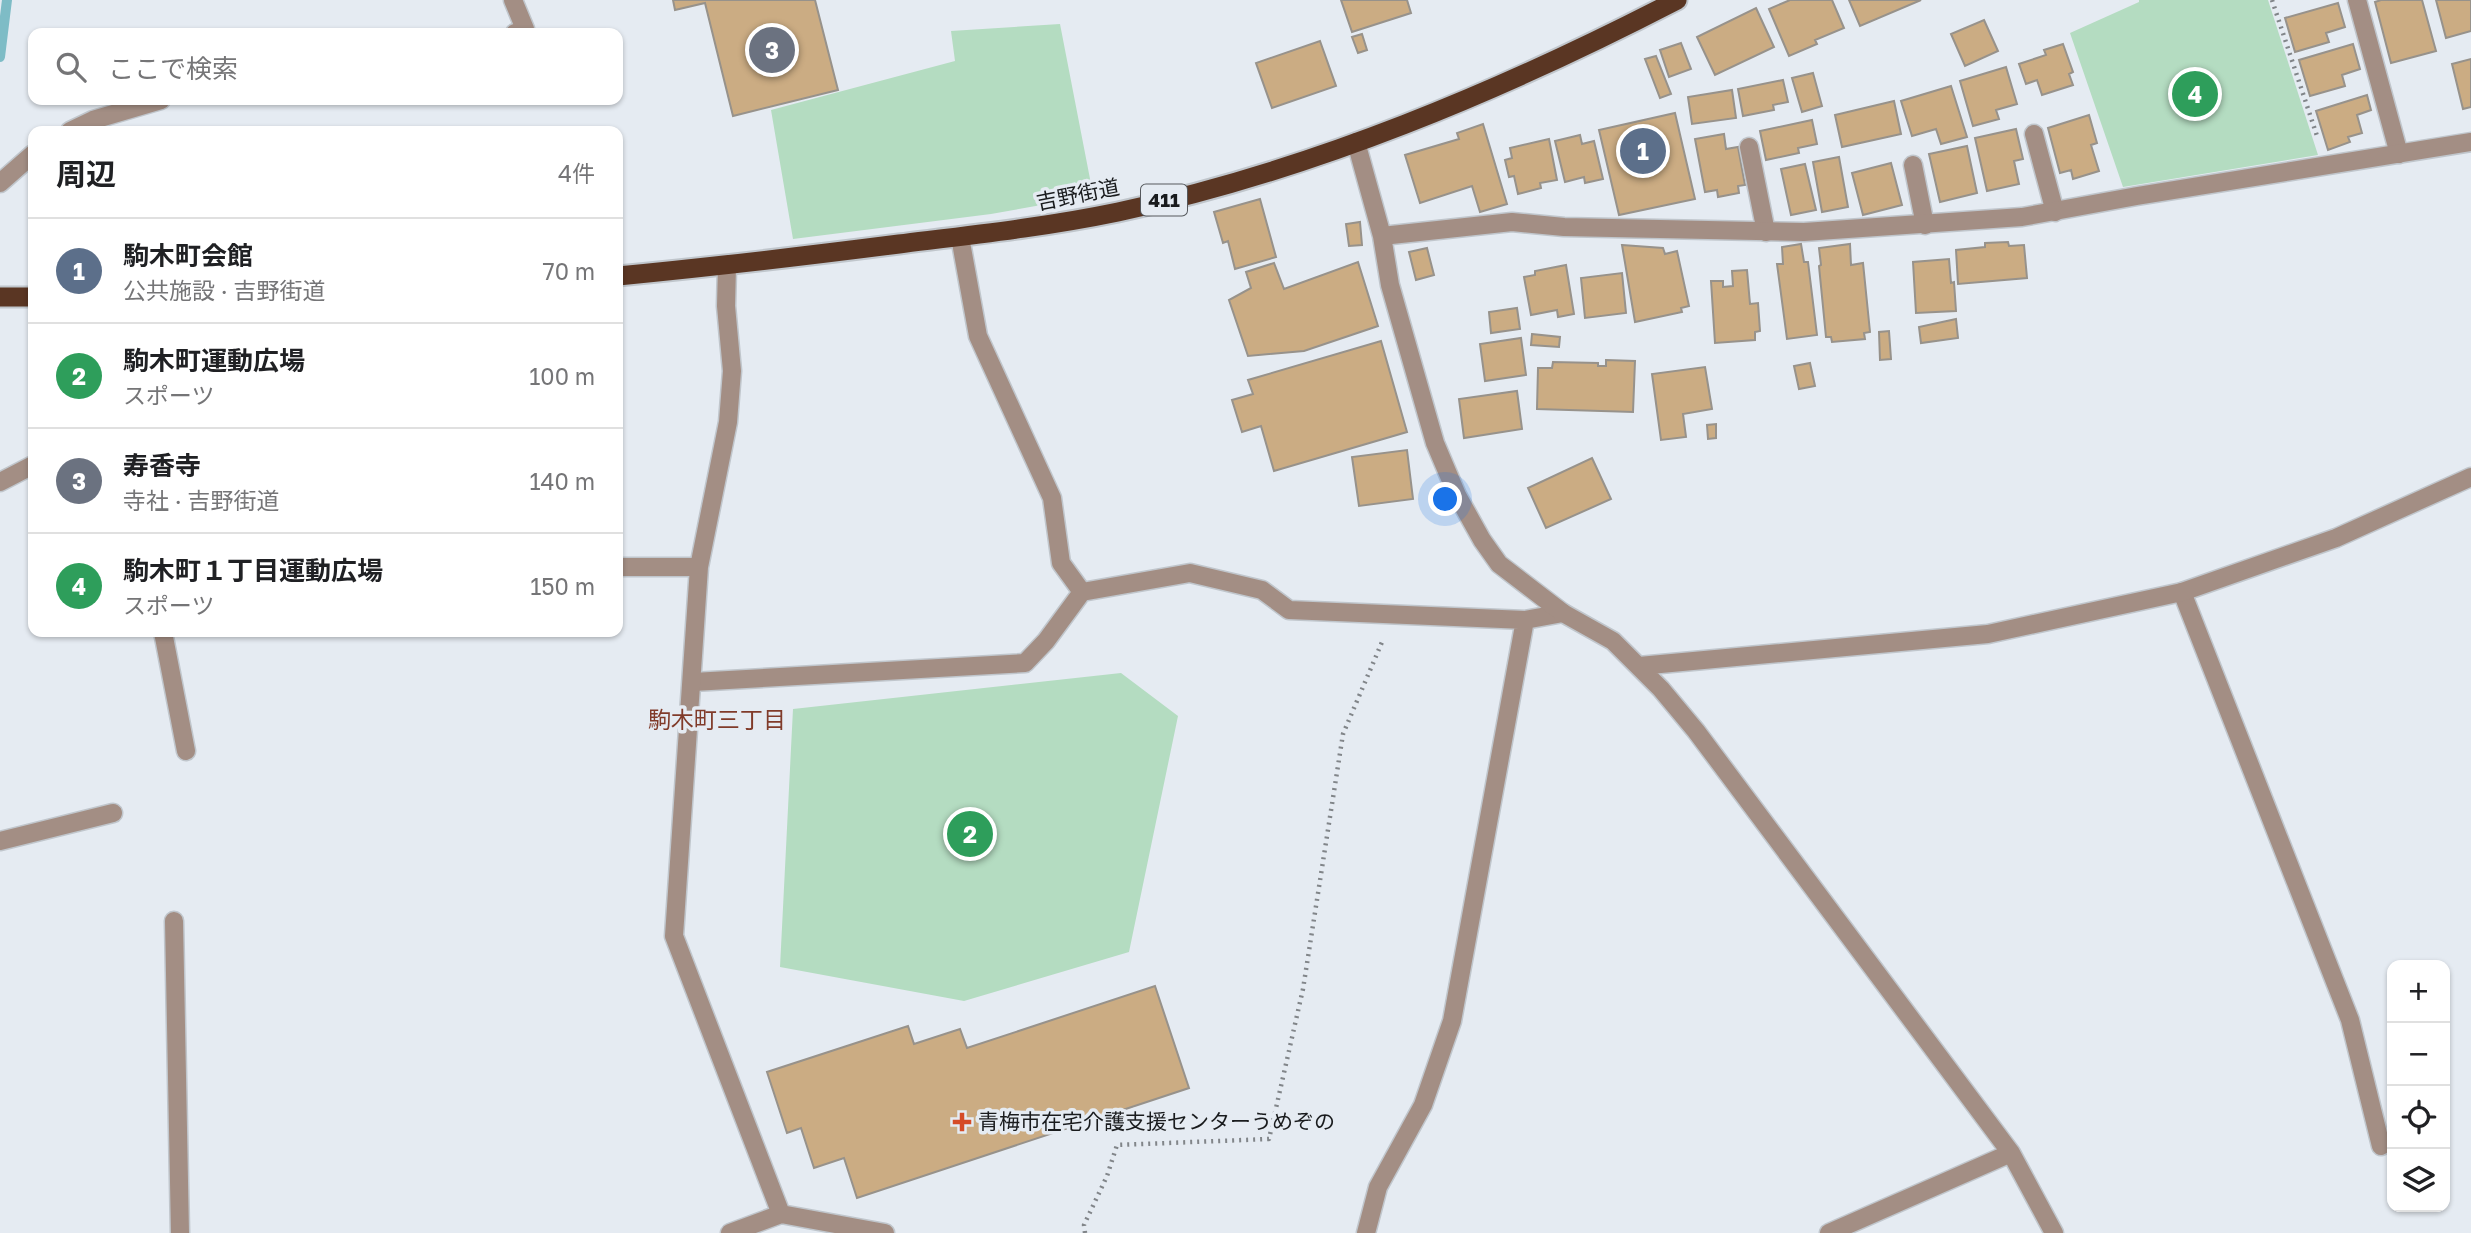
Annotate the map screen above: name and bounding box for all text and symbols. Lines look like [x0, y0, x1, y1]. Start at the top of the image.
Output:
pin: 3 [749, 24, 795, 76]
search box [28, 28, 623, 105]
icon: search [52, 48, 90, 86]
text: ここで検索 [108, 53, 238, 84]
pin: 4 [2172, 68, 2218, 120]
pin: 1 [1620, 125, 1666, 177]
text: 周辺 [56, 156, 116, 192]
text: 4件 [558, 159, 595, 187]
street label: 吉野街道 [1034, 173, 1122, 215]
road number: 411 [1141, 184, 1187, 216]
text: 駒木町会館 [123, 240, 253, 271]
text: 1 [73, 257, 85, 285]
text: 70 m [542, 257, 595, 285]
text: 公共施設 · 吉野街道 [123, 276, 325, 304]
text: 駒木町運動広場 [123, 345, 305, 376]
text: 2 [72, 362, 86, 390]
text: 100 m [529, 362, 595, 390]
text: スポーツ [123, 381, 215, 409]
text: 寿香寺 [123, 450, 201, 481]
text: 3 [72, 467, 86, 495]
text: 140 m [529, 467, 595, 495]
your location [1428, 482, 1462, 516]
text: 寺社 · 吉野街道 [123, 486, 279, 514]
text: 駒木町１丁目運動広場 [123, 555, 383, 586]
text: 4 [72, 572, 86, 600]
text: 150 m [530, 572, 595, 600]
text: スポーツ [123, 591, 215, 619]
district label: 駒木町三丁目 [648, 705, 786, 733]
pin: 2 [947, 808, 993, 860]
map controls [2387, 960, 2450, 1212]
button: + [2387, 960, 2450, 1023]
button: − [2387, 1023, 2450, 1086]
button: locate [2387, 1086, 2450, 1149]
place label: 青梅市在宅介護支援センターうめぞの [978, 1108, 1335, 1134]
marker: 青梅市在宅介護支援センターうめぞの [952, 1112, 972, 1132]
button: layers [2387, 1149, 2450, 1212]

